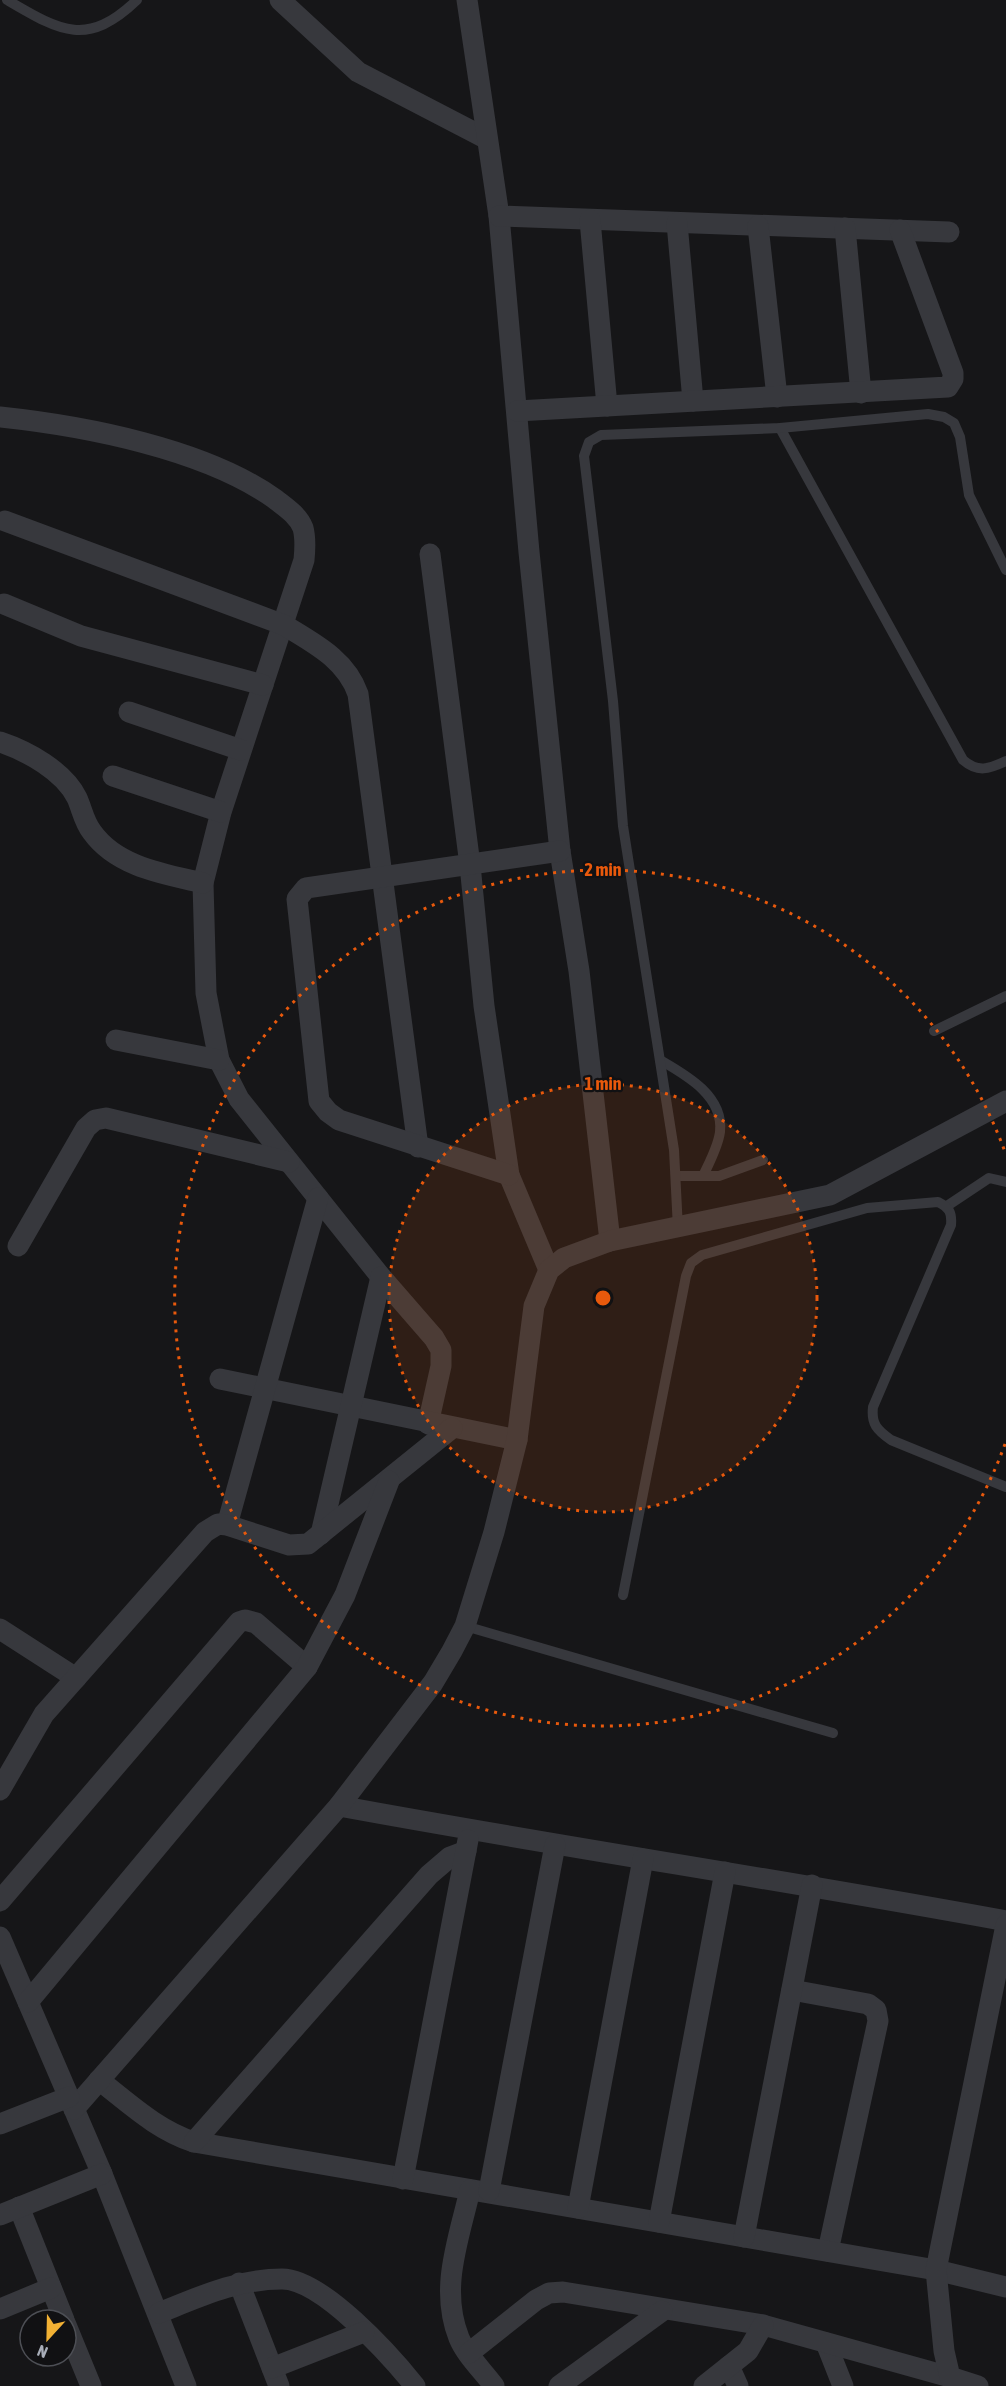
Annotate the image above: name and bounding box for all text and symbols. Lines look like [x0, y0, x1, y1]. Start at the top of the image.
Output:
text: 2 min [585, 859, 622, 880]
text: 1 min [585, 1073, 622, 1094]
centre of rings [593, 1288, 613, 1308]
north arrow [18, 2308, 78, 2368]
text: N [35, 2342, 50, 2362]

